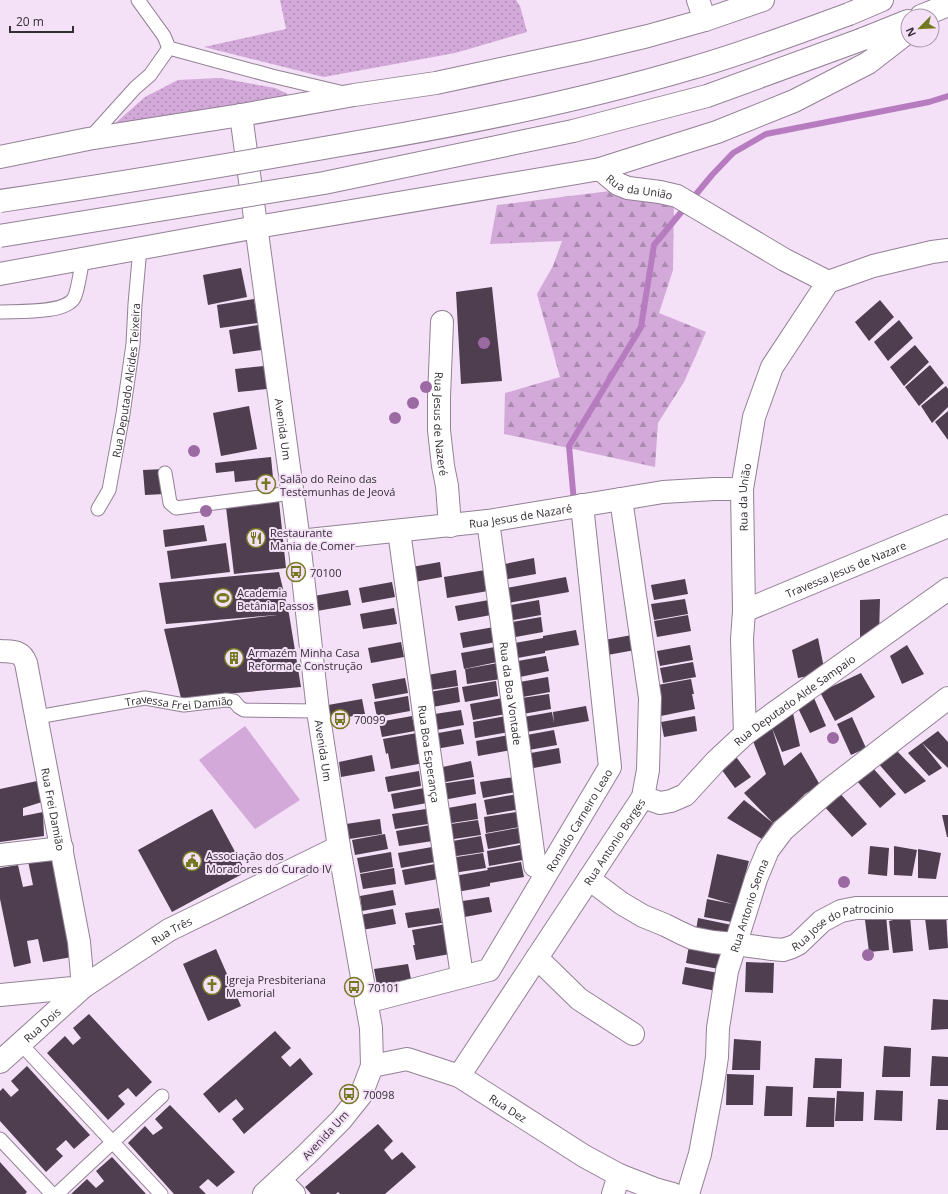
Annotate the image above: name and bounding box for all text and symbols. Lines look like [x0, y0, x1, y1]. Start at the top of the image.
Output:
scale bar [10, 8, 73, 34]
north arrow [900, 8, 940, 48]
text: 20 m [16, 13, 44, 30]
text: N [902, 25, 919, 39]
street label: Rua da União [603, 170, 675, 202]
street label: Rua Deputado Alcides Teixeira [108, 303, 143, 459]
street label: Rua Jesus de Nazeré [431, 372, 452, 477]
street label: Avenida Um [272, 397, 295, 461]
street label: Rua da União [734, 462, 754, 532]
place label: Salão do Reino das Testemunhas de Jeová [280, 471, 395, 499]
church icon: Salão do Reino das Testemunhas de Jeová [255, 473, 277, 495]
street label: Rua Jesus de Nazaré [468, 500, 573, 530]
place label: Restaurante Mania de Comer [270, 525, 355, 553]
restaurant icon: Restaurante Mania de Comer [245, 527, 267, 549]
street label: Travessa Jesus de Nazare [783, 537, 908, 600]
bus stop icon: 70100 [285, 561, 307, 583]
place label: 70100 [310, 565, 341, 580]
place label: Academia Betânia Passos [237, 585, 314, 613]
sports icon: Academia Betânia Passos [212, 587, 234, 609]
street label: Rua da Boa Vontade [497, 641, 526, 746]
place label: Armazém Minha Casa Reforma e Construção [248, 645, 363, 673]
building icon: Armazém Minha Casa Reforma e Construção [223, 647, 245, 669]
street label: Rua Deputado Alde Sampaio [730, 650, 858, 749]
street label: Travessa Frei Damião [124, 690, 235, 713]
street label: Rua Boa Esperança [415, 704, 444, 804]
bus stop icon: 70099 [329, 708, 351, 730]
place label: 70099 [354, 712, 385, 727]
street label: Avenida Um [312, 719, 336, 782]
street label: Ronaldo Carneiro Leao [542, 765, 615, 874]
street label: Rua Frei Damião [39, 766, 69, 852]
street label: Rua Antonio Borges [580, 795, 648, 888]
place label: Associação dos Moradores do Curado IV [206, 848, 332, 876]
public building icon: Associação dos Moradores do Curado IV [181, 850, 203, 872]
street label: Rua Antonio Senna [726, 856, 771, 954]
street label: Rua Jose do Patrocinio [789, 901, 894, 954]
street label: Rua Três [148, 913, 194, 947]
place label: Igreja Presbiteriana Memorial [226, 972, 326, 1000]
church icon: Igreja Presbiteriana Memorial [201, 974, 223, 996]
bus stop icon: 70101 [343, 976, 365, 998]
place label: 70101 [368, 980, 399, 995]
street label: Rua Dois [20, 1004, 63, 1045]
bus stop icon: 70098 [338, 1083, 360, 1105]
place label: 70098 [363, 1087, 394, 1102]
street label: Rua Dez [487, 1090, 530, 1125]
street label: Avenida Um [298, 1107, 352, 1163]

